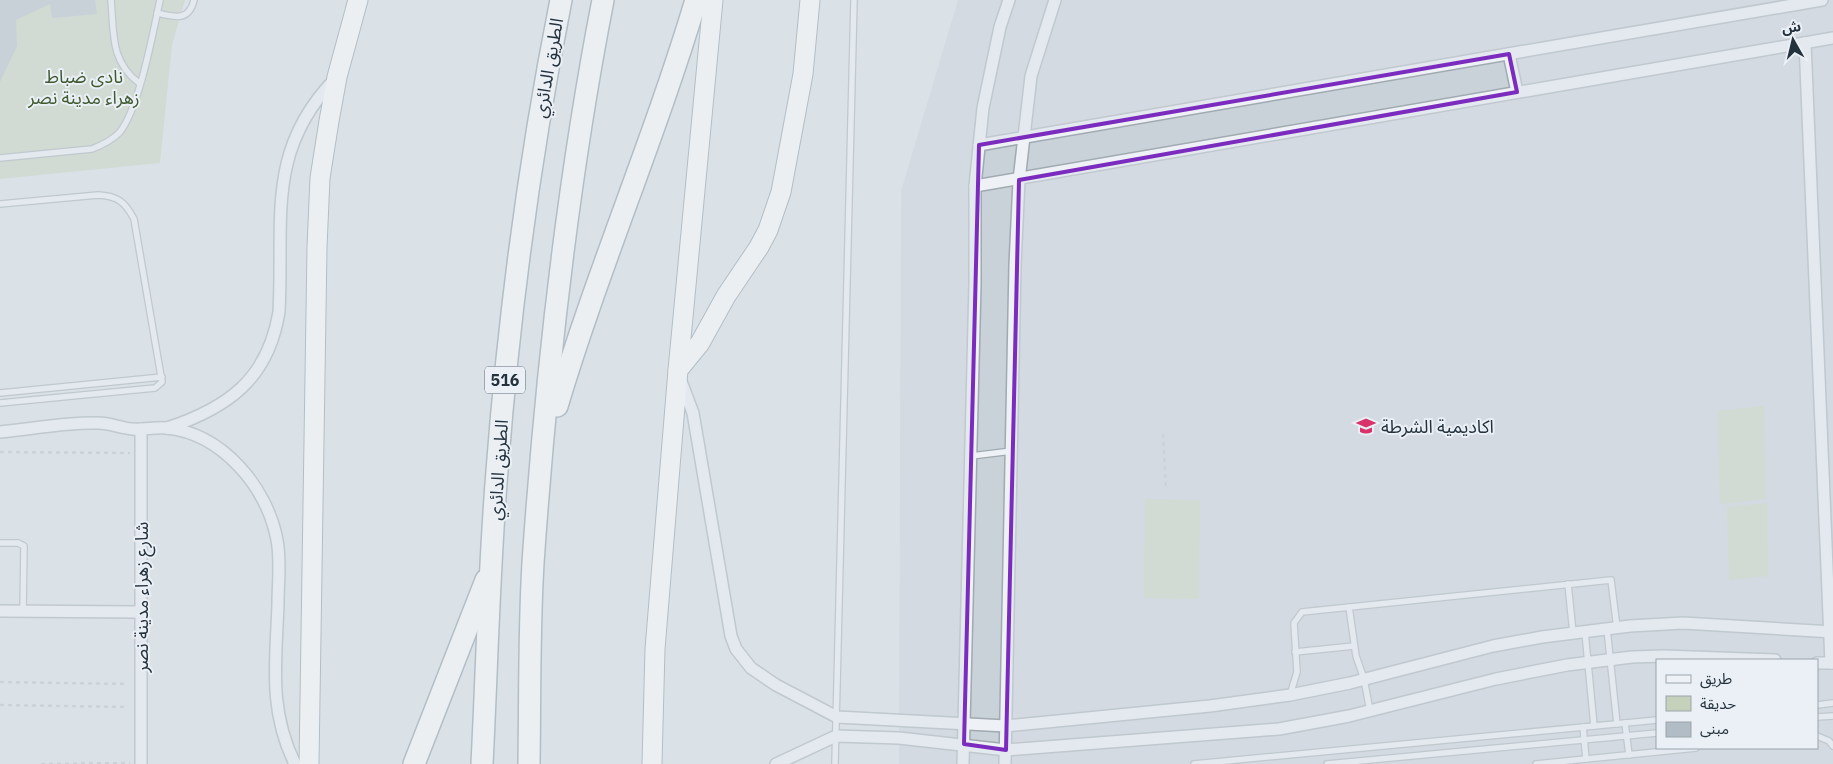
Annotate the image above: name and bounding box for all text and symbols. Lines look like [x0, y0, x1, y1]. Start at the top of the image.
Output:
north arrow [1768, 15, 1818, 65]
street label: الطريق الدائري [528, 16, 570, 120]
text: ش [1780, 17, 1802, 37]
park label: نادى ضباط زهراء مدينة نصر [27, 65, 140, 109]
road number: 516 [485, 366, 525, 394]
school or university icon: اكاديمية الشرطة [1355, 415, 1377, 437]
place label: اكاديمية الشرطة [1381, 415, 1494, 438]
street label: الطريق الدائري [483, 419, 515, 521]
street label: شارع زهراء مدينة نصر [130, 522, 156, 673]
legend [1656, 659, 1818, 749]
text: طريق [1700, 669, 1732, 689]
text: حديقة [1700, 694, 1736, 713]
text: مبنى [1700, 719, 1729, 738]

